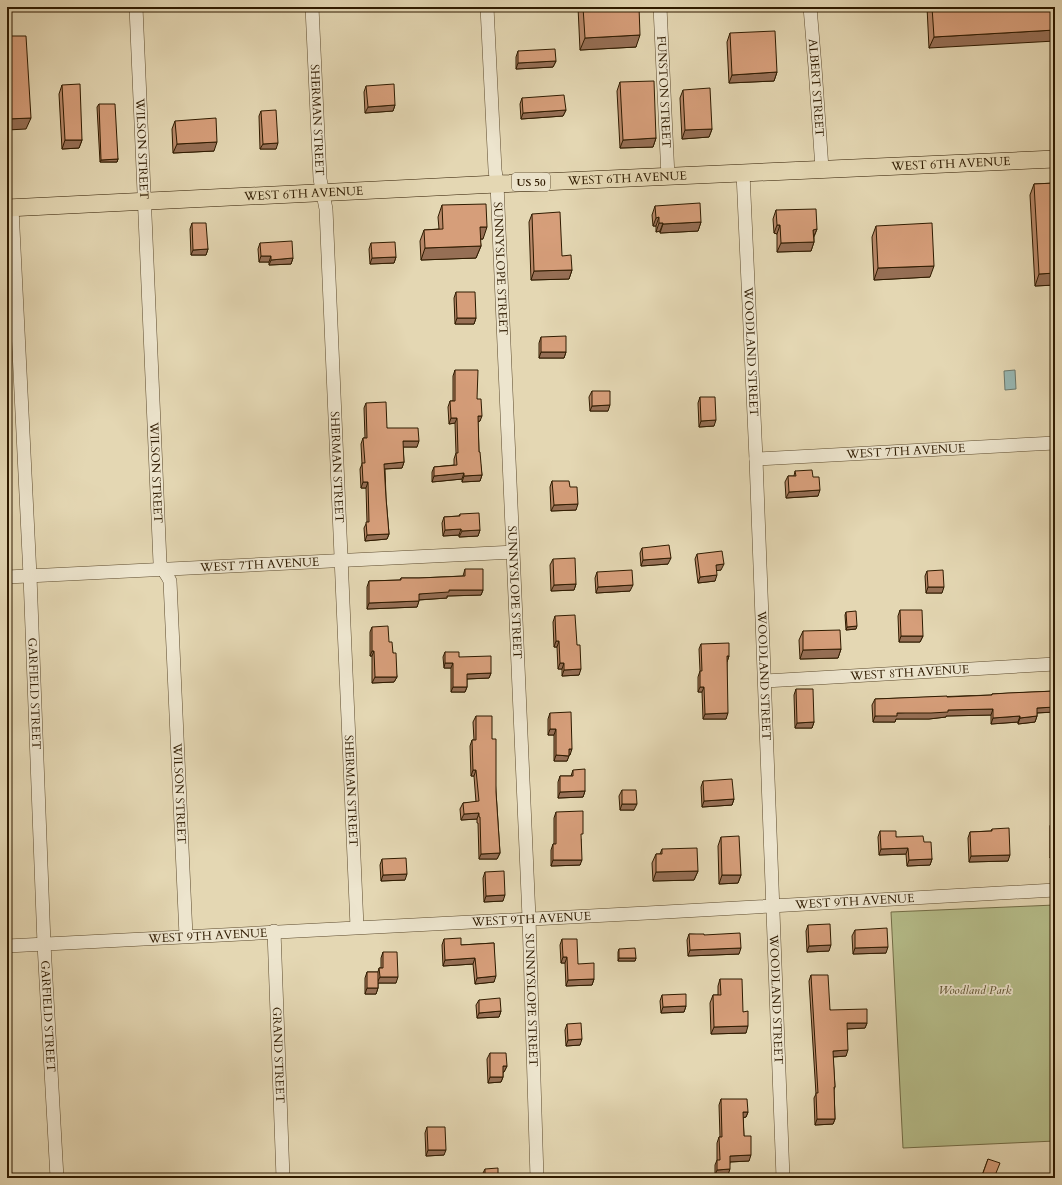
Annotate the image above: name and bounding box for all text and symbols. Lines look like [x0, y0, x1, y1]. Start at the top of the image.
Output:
street label: FUNSTON STREET [653, 35, 675, 149]
street label: ALBERT STREET [805, 38, 828, 138]
street label: SHERMAN STREET [307, 64, 328, 176]
street label: WILSON STREET [132, 97, 152, 200]
street label: WEST 6TH AVENUE [890, 153, 1011, 174]
street label: WEST 6TH AVENUE [566, 168, 687, 189]
road number: US 50 [512, 173, 550, 191]
street label: WEST 6TH AVENUE [243, 183, 364, 204]
street label: SUNNYSLOPE STREET [490, 202, 512, 336]
street label: WOODLAND STREET [740, 286, 762, 417]
street label: SHERMAN STREET [327, 411, 348, 523]
street label: WILSON STREET [146, 421, 166, 524]
street label: WEST 7TH AVENUE [845, 440, 966, 462]
street label: SUNNYSLOPE STREET [504, 525, 526, 659]
street label: WEST 7TH AVENUE [199, 554, 320, 575]
street label: WOODLAND STREET [754, 610, 775, 741]
street label: GARFIELD STREET [24, 637, 45, 750]
street label: WEST 8TH AVENUE [849, 661, 970, 684]
street label: SHERMAN STREET [341, 734, 362, 847]
street label: WILSON STREET [169, 742, 190, 845]
street label: WEST 9TH AVENUE [794, 890, 915, 913]
street label: WEST 9TH AVENUE [470, 908, 591, 930]
street label: WEST 9TH AVENUE [147, 925, 268, 947]
street label: SUNNYSLOPE STREET [521, 933, 542, 1067]
street label: WOODLAND STREET [766, 933, 787, 1065]
street label: GARFIELD STREET [37, 960, 59, 1073]
park label: Woodland Park [939, 982, 1011, 998]
street label: GRAND STREET [269, 1006, 288, 1104]

